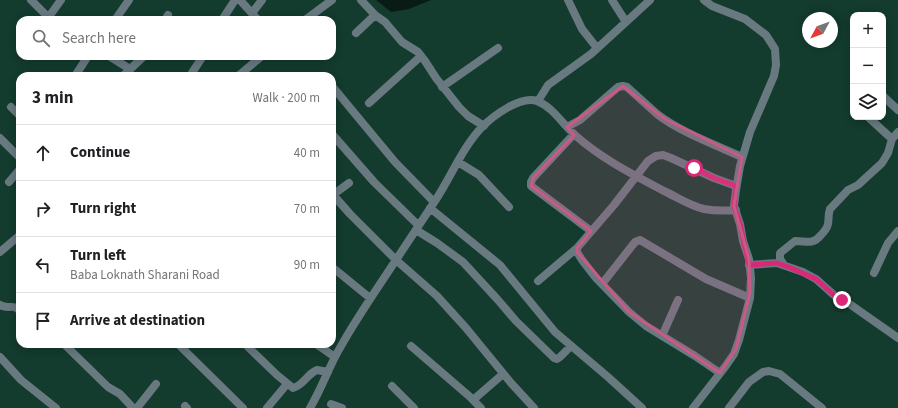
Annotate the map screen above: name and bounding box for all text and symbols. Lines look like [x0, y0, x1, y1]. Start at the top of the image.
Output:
north arrow [802, 12, 838, 48]
map controls [850, 12, 886, 120]
button: + [850, 12, 886, 48]
search box [16, 16, 336, 60]
icon: search [30, 27, 52, 49]
text: Search here [62, 28, 136, 49]
button: − [850, 48, 886, 84]
button: layers [850, 84, 886, 120]
text: 3 min [32, 86, 73, 110]
text: Walk · 200 m [252, 89, 320, 107]
icon: ahead [32, 142, 54, 164]
text: Continue [70, 142, 130, 163]
text: 40 m [294, 144, 320, 162]
route start [685, 159, 703, 177]
icon: right [32, 198, 54, 220]
text: Turn right [70, 198, 136, 219]
text: 70 m [294, 200, 320, 218]
text: Turn left [70, 245, 126, 266]
icon: left [32, 254, 54, 276]
text: 90 m [294, 256, 320, 274]
text: Baba Loknath Sharani Road [70, 266, 220, 284]
route end [833, 291, 851, 309]
icon: arrive [32, 310, 54, 332]
text: Arrive at destination [70, 310, 205, 331]

